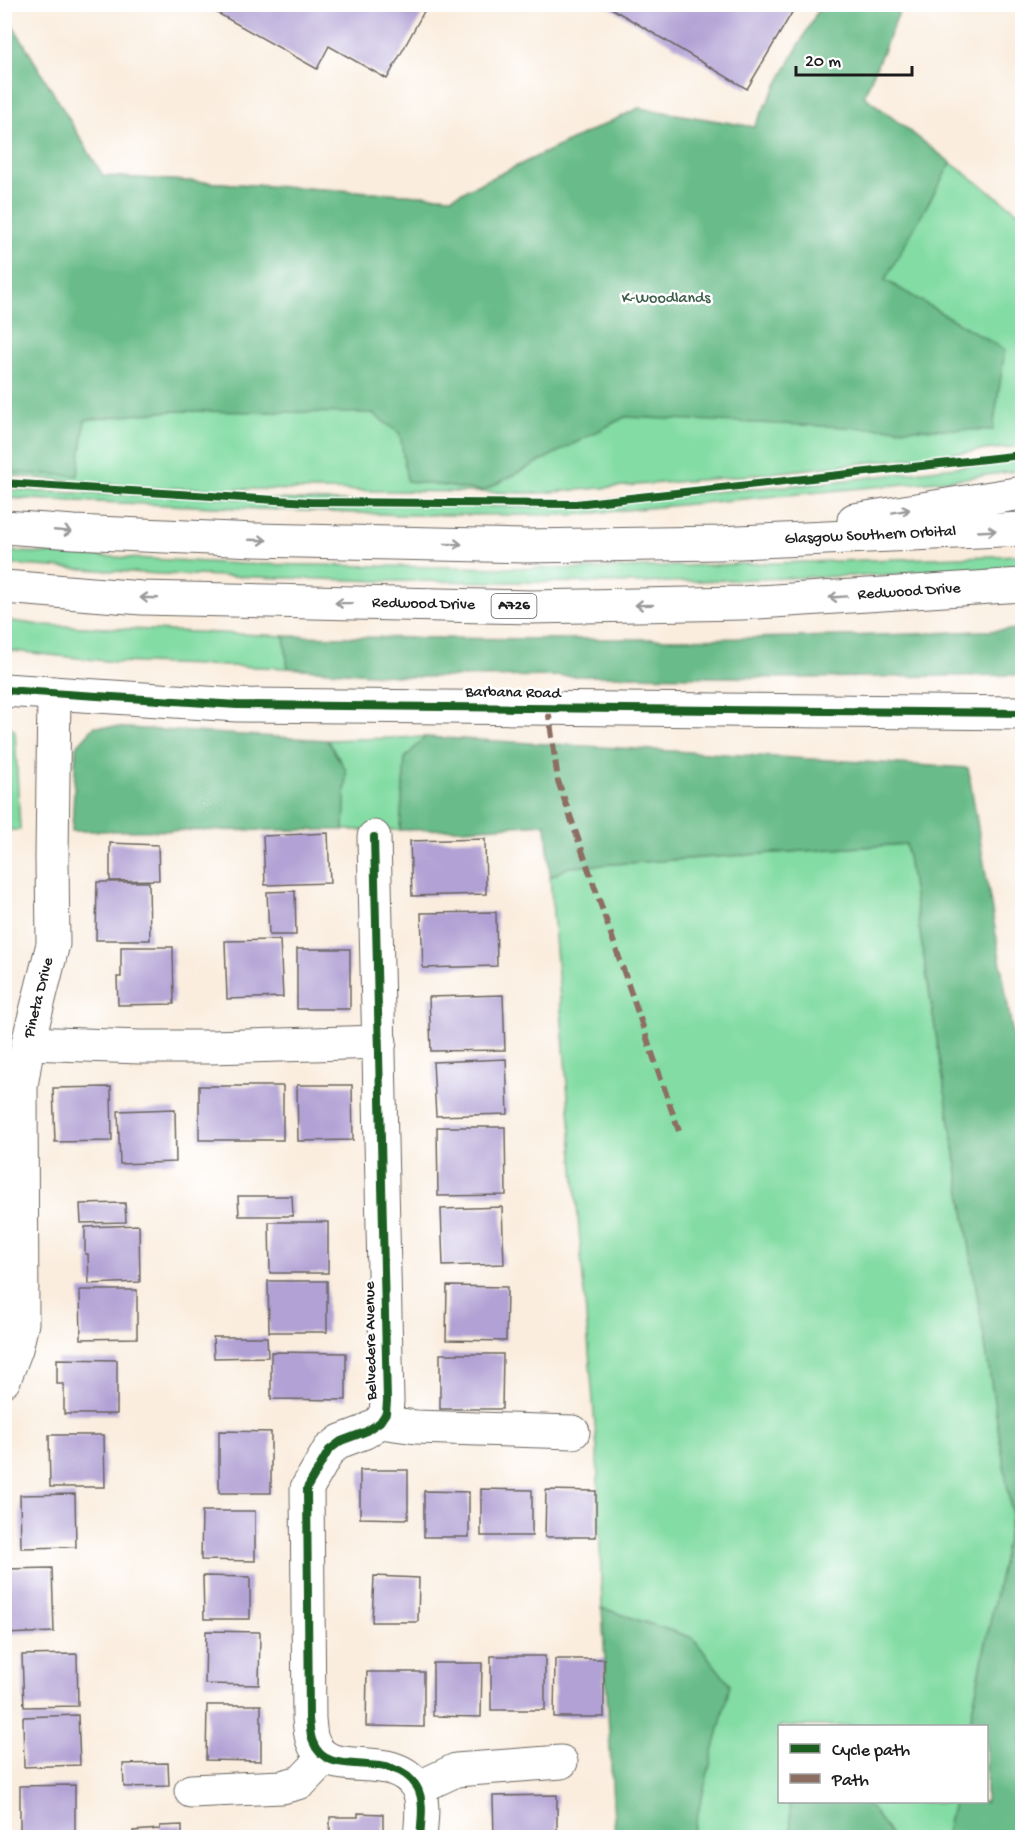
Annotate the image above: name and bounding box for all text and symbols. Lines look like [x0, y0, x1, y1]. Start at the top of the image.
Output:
scale bar [796, 39, 912, 77]
text: 20 m [805, 52, 841, 73]
park label: K-Woodlands [622, 290, 711, 309]
one-way arrow [890, 506, 910, 517]
street label: Glasgow Southern Orbital [784, 523, 957, 549]
one-way arrow [977, 525, 997, 536]
one-way arrow [52, 526, 72, 537]
one-way arrow [247, 534, 267, 545]
one-way arrow [442, 538, 462, 550]
street label: Redwood Drive [857, 579, 962, 605]
one-way arrow [829, 592, 849, 603]
one-way arrow [139, 593, 159, 604]
street label: Redwood Drive [372, 594, 476, 615]
road number: A726 [492, 594, 536, 618]
one-way arrow [334, 597, 354, 609]
one-way arrow [634, 599, 654, 611]
street label: Barbana Road [464, 684, 562, 704]
street label: Pineta Drive [20, 955, 59, 1041]
street label: Belvedere Avenue [361, 1281, 383, 1402]
legend [778, 1725, 988, 1803]
text: Cycle path [832, 1741, 910, 1762]
text: Path [831, 1771, 869, 1792]

